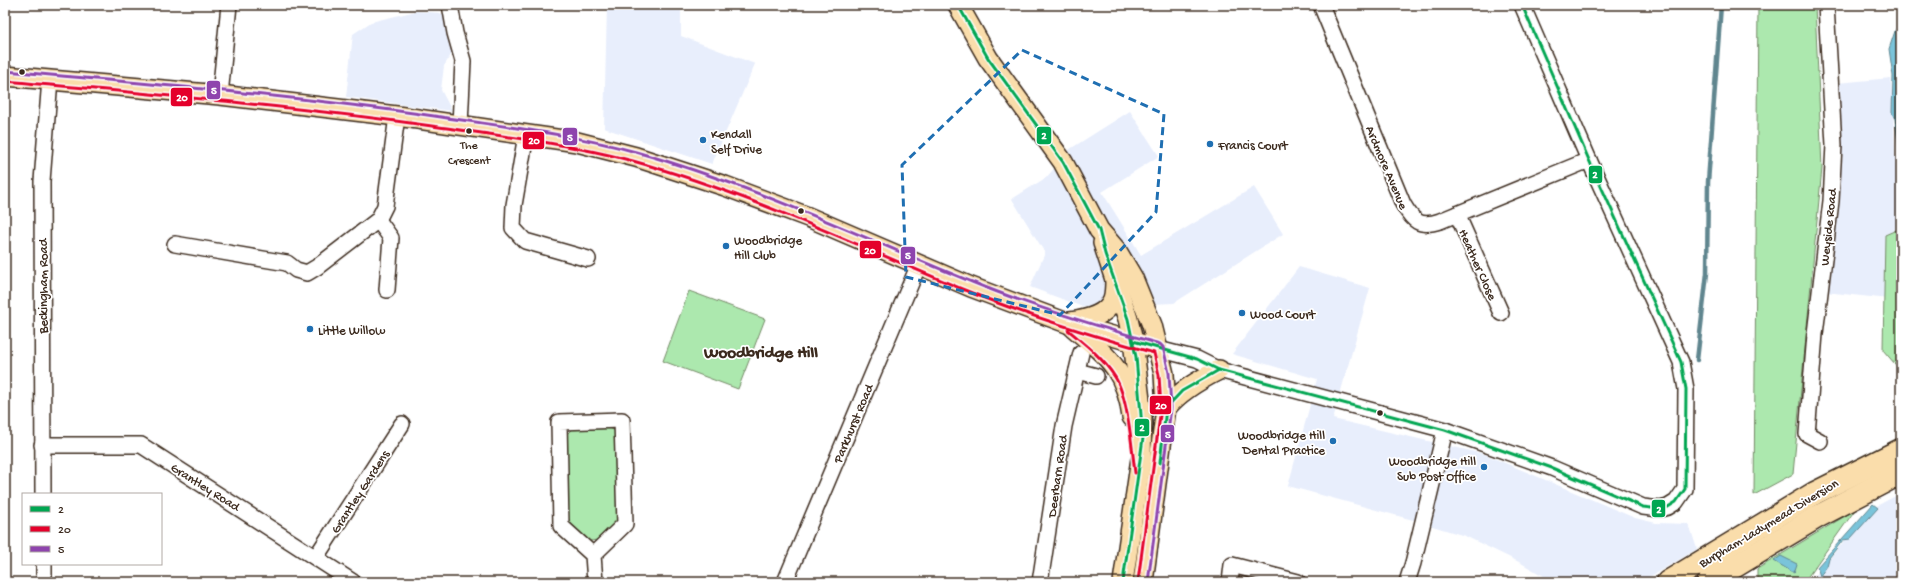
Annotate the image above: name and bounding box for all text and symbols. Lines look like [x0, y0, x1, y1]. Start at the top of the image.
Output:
unlabelled marker [17, 67, 27, 77]
line badge: 5 [206, 80, 221, 100]
text: 5 [211, 86, 217, 98]
line badge: 20 [170, 87, 193, 107]
text: 20 [176, 93, 189, 105]
street label: Ardmore Avenue [1361, 124, 1410, 212]
marker: The Crescent [464, 126, 474, 136]
line badge: 2 [1036, 126, 1052, 145]
line badge: 5 [562, 127, 578, 146]
place label: Kendall Self Drive [711, 128, 762, 158]
line badge: 20 [522, 131, 545, 150]
text: 2 [1041, 131, 1047, 143]
text: 5 [567, 133, 573, 145]
marker: Kendall Self Drive [698, 135, 708, 145]
text: 20 [528, 136, 541, 148]
marker: Francis Court [1205, 139, 1215, 149]
place label: Francis Court [1217, 139, 1289, 154]
place label: The Crescent [448, 140, 491, 169]
line badge: 2 [1588, 165, 1603, 184]
text: 2 [1592, 170, 1598, 182]
street label: Weyside Road [1818, 187, 1841, 267]
unlabelled marker [796, 206, 806, 216]
street label: Heather Close [1454, 227, 1499, 303]
place label: Woodbridge Hill Club [734, 234, 802, 264]
street label: Beckingham Road [37, 237, 52, 334]
line badge: 20 [859, 240, 882, 259]
marker: Woodbridge Hill Club [721, 241, 731, 251]
text: 20 [864, 246, 877, 258]
line badge: 5 [900, 246, 916, 265]
text: 5 [905, 251, 911, 263]
marker: Wood Court [1237, 308, 1247, 318]
place label: Wood Court [1250, 308, 1317, 323]
marker: Little Willow [305, 324, 315, 334]
place label: Little Willow [318, 324, 385, 339]
district label: Woodbridge Hill [703, 344, 818, 364]
street label: Parkhurst Road [831, 381, 878, 467]
line badge: 20 [1149, 395, 1172, 415]
text: 20 [1155, 401, 1168, 413]
unlabelled marker [1375, 408, 1385, 418]
line badge: 2 [1134, 418, 1150, 437]
text: 2 [1139, 423, 1145, 435]
line badge: 5 [1160, 424, 1175, 443]
place label: Woodbridge Hill Dental Practice [1238, 429, 1325, 459]
text: 5 [1165, 430, 1171, 442]
street label: Deerbarn Road [1045, 433, 1072, 519]
marker: Woodbridge Hill Dental Practice [1328, 436, 1338, 446]
street label: Grantley Gardens [329, 447, 394, 537]
place label: Woodbridge Hill Sub Post Office [1389, 455, 1476, 485]
street label: Grantley Road [167, 461, 243, 516]
marker: Woodbridge Hill Sub Post Office [1479, 462, 1489, 472]
street label: Burpham-Ladymead Diversion [1696, 476, 1842, 572]
legend [22, 493, 162, 565]
line badge: 2 [1651, 499, 1666, 518]
text: 2 [58, 504, 64, 518]
text: 2 [1656, 505, 1662, 517]
text: 20 [58, 524, 71, 538]
text: 5 [58, 544, 64, 558]

